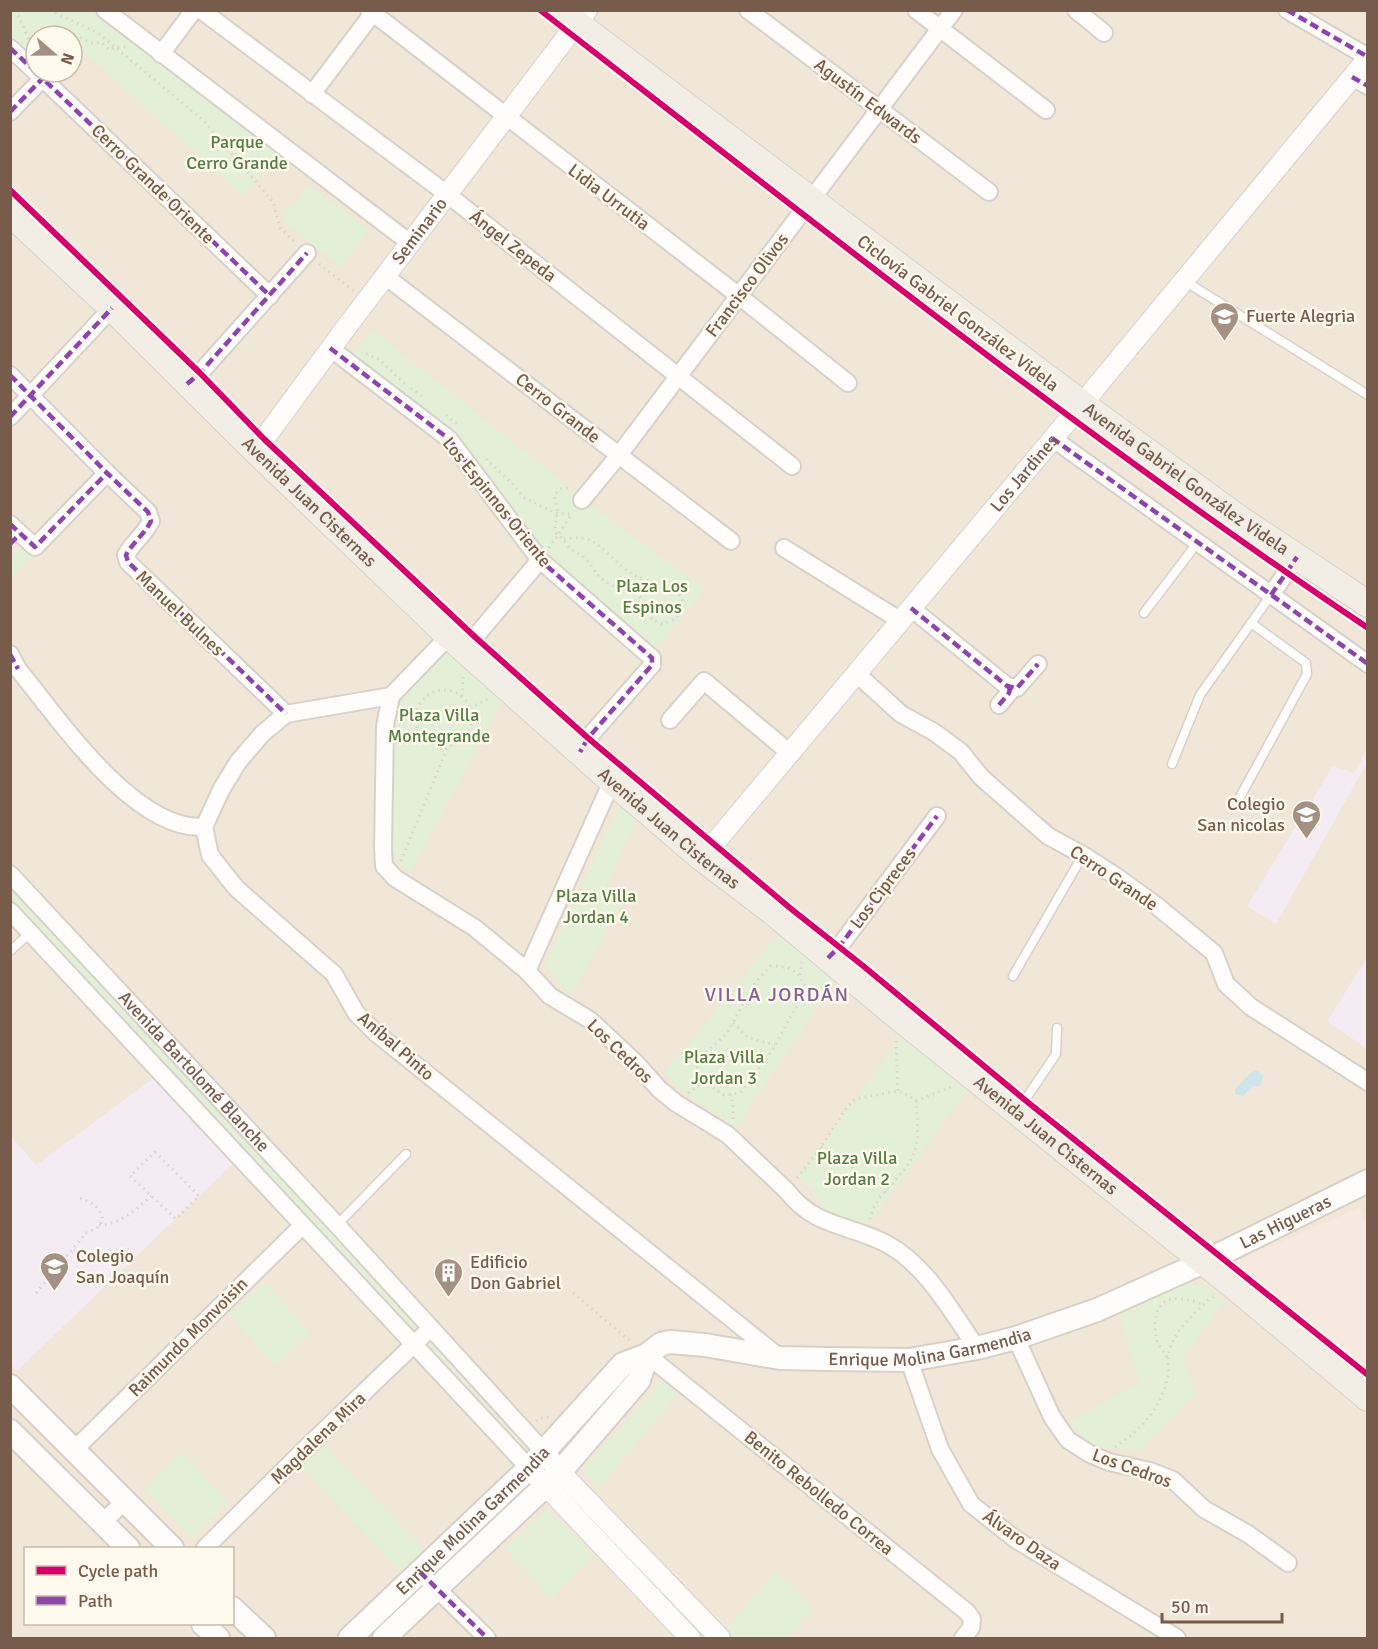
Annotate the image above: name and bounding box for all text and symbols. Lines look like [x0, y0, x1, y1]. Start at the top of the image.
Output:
north arrow [24, 24, 84, 84]
text: N [56, 50, 78, 67]
street label: Agustín Edwards [810, 54, 926, 149]
street label: Cerro Grande Oriente [87, 119, 219, 249]
park label: Parque Cerro Grande [186, 131, 288, 174]
street label: Lidia Urrutia [564, 159, 654, 235]
street label: Seminario [387, 193, 452, 269]
street label: Ángel Zepeda [465, 205, 561, 287]
street label: Francisco Olivos [701, 229, 793, 341]
street label: Ciclovía Gabriel González Videla [853, 230, 1063, 396]
school or university icon: Fuerte Alegria [1209, 300, 1241, 342]
place label: Fuerte Alegria [1246, 305, 1355, 327]
street label: Cerro Grande [511, 368, 605, 448]
street label: Avenida Gabriel González Videla [1079, 398, 1293, 560]
street label: Los Jardines [985, 430, 1063, 516]
street label: Avenida Juan Cisternas [237, 432, 381, 572]
street label: Los Espinnos Oriente [438, 432, 556, 572]
street label: Manuel Bulnes [131, 565, 229, 661]
park label: Plaza Los Espinos [616, 575, 688, 618]
park label: Plaza Villa Montegrande [388, 704, 490, 747]
street label: Avenida Juan Cisternas [594, 763, 744, 894]
place label: Colegio San nicolas [1197, 793, 1285, 836]
school or university icon: Colegio San nicolas [1290, 798, 1322, 840]
street label: Cerro Grande [1066, 840, 1162, 916]
street label: Los Cipreces [845, 843, 921, 933]
park label: Plaza Villa Jordan 4 [556, 885, 636, 928]
district label: VILLA JORDÁN [705, 982, 849, 1007]
street label: Avenida Bartolomé Blanche [114, 987, 274, 1157]
street label: Aníbal Pinto [353, 1007, 439, 1085]
street label: Los Cedros [583, 1014, 658, 1088]
park label: Plaza Villa Jordan 3 [684, 1046, 764, 1089]
street label: Avenida Juan Cisternas [969, 1071, 1122, 1200]
park label: Plaza Villa Jordan 2 [817, 1147, 897, 1190]
street label: Las Higueras [1236, 1190, 1335, 1254]
place label: Colegio San Joaquín [76, 1245, 169, 1288]
school or university icon: Colegio San Joaquín [39, 1250, 71, 1292]
place label: Edificio Don Gabriel [470, 1251, 561, 1294]
building icon: Edificio Don Gabriel [433, 1256, 465, 1298]
street label: Raimundo Monvoisin [124, 1273, 252, 1401]
street label: Enrique Molina Garmendia [828, 1323, 1034, 1371]
street label: Magdalena Mira [266, 1387, 370, 1489]
street label: Benito Rebolledo Correa [740, 1426, 898, 1560]
street label: Enrique Molina Garmendia [391, 1442, 554, 1600]
street label: Los Cedros [1089, 1443, 1175, 1493]
street label: Álvaro Daza [979, 1505, 1065, 1575]
legend [24, 1547, 234, 1625]
text: Cycle path [78, 1560, 158, 1582]
scale bar [1162, 1586, 1282, 1624]
text: Path [78, 1590, 113, 1612]
text: 50 m [1171, 1596, 1209, 1618]

